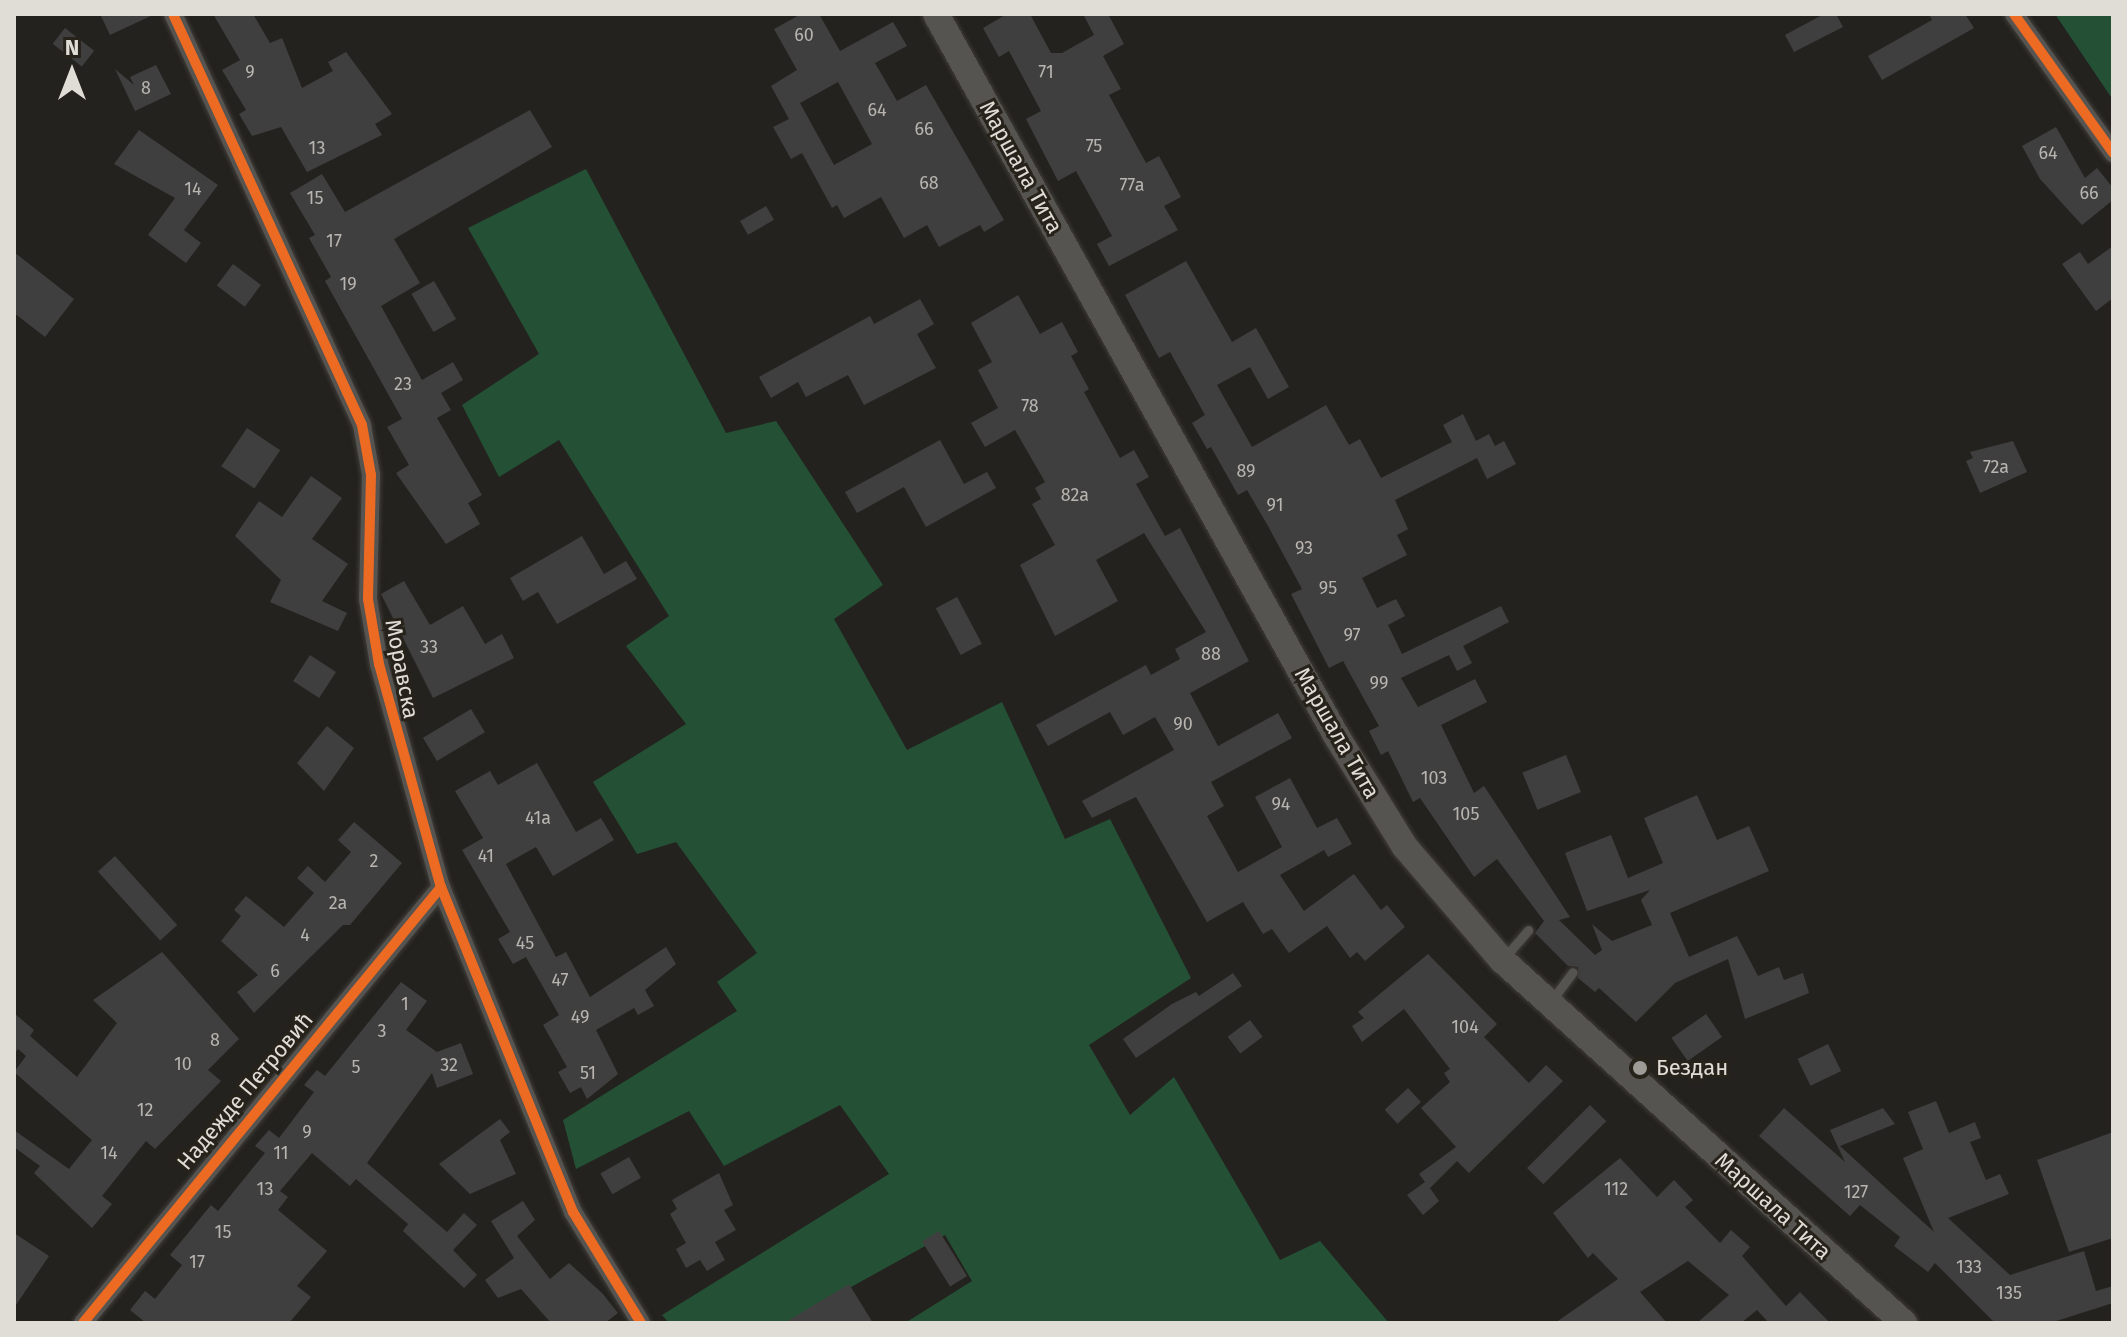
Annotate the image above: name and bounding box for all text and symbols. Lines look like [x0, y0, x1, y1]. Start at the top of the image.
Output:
house number: 60 [794, 24, 814, 46]
north arrow [32, 32, 112, 112]
text: N [65, 34, 79, 61]
house number: 9 [245, 61, 255, 83]
house number: 71 [1038, 61, 1054, 83]
house number: 8 [141, 77, 151, 99]
street label: Маршала Тита [974, 96, 1068, 238]
house number: 64 [867, 99, 887, 121]
house number: 66 [914, 118, 934, 140]
house number: 75 [1086, 135, 1102, 157]
house number: 13 [309, 137, 325, 159]
house number: 64 [2038, 142, 2058, 164]
house number: 68 [919, 172, 939, 194]
house number: 77a [1119, 174, 1145, 196]
house number: 14 [184, 178, 202, 200]
house number: 66 [2079, 182, 2099, 204]
house number: 15 [307, 187, 323, 209]
house number: 17 [326, 230, 342, 252]
house number: 19 [339, 273, 357, 295]
house number: 23 [394, 373, 412, 395]
house number: 78 [1021, 395, 1039, 417]
house number: 72a [1983, 456, 2009, 478]
house number: 89 [1236, 460, 1256, 482]
house number: 82a [1061, 484, 1089, 506]
house number: 91 [1267, 494, 1283, 516]
house number: 93 [1295, 537, 1313, 559]
house number: 95 [1319, 577, 1337, 599]
street label: Моравска [379, 617, 425, 721]
house number: 97 [1343, 624, 1361, 646]
house number: 33 [420, 636, 438, 658]
house number: 88 [1201, 643, 1221, 665]
street label: Маршала Тита [1289, 663, 1385, 803]
house number: 99 [1370, 672, 1388, 694]
house number: 90 [1173, 713, 1193, 735]
house number: 103 [1421, 767, 1447, 789]
house number: 94 [1272, 793, 1290, 815]
house number: 105 [1453, 803, 1479, 825]
house number: 41a [525, 807, 551, 829]
house number: 41 [478, 845, 494, 867]
house number: 2 [370, 850, 378, 872]
house number: 2a [329, 892, 347, 914]
house number: 4 [300, 924, 310, 946]
house number: 45 [516, 932, 534, 954]
house number: 6 [270, 960, 280, 982]
house number: 47 [551, 969, 569, 991]
house number: 1 [401, 993, 409, 1015]
house number: 49 [571, 1006, 589, 1028]
street label: Надежде Петровић [171, 1007, 319, 1175]
house number: 104 [1451, 1016, 1479, 1038]
house number: 3 [378, 1020, 386, 1042]
house number: 8 [210, 1029, 220, 1051]
house number: 10 [174, 1053, 192, 1075]
house number: 32 [440, 1054, 458, 1076]
place label: Бездан [1656, 1055, 1728, 1081]
house number: 5 [351, 1056, 361, 1078]
marker: Бездан [1631, 1059, 1649, 1077]
house number: 51 [580, 1062, 596, 1084]
house number: 12 [137, 1099, 153, 1121]
house number: 9 [302, 1121, 312, 1143]
house number: 14 [100, 1142, 118, 1164]
house number: 11 [273, 1142, 289, 1164]
street label: Маршала Тита [1710, 1147, 1836, 1265]
house number: 13 [257, 1178, 273, 1200]
house number: 112 [1604, 1178, 1628, 1200]
house number: 127 [1844, 1181, 1868, 1203]
house number: 15 [215, 1221, 231, 1243]
house number: 17 [189, 1251, 205, 1273]
house number: 133 [1956, 1256, 1982, 1278]
house number: 135 [1996, 1282, 2022, 1304]

